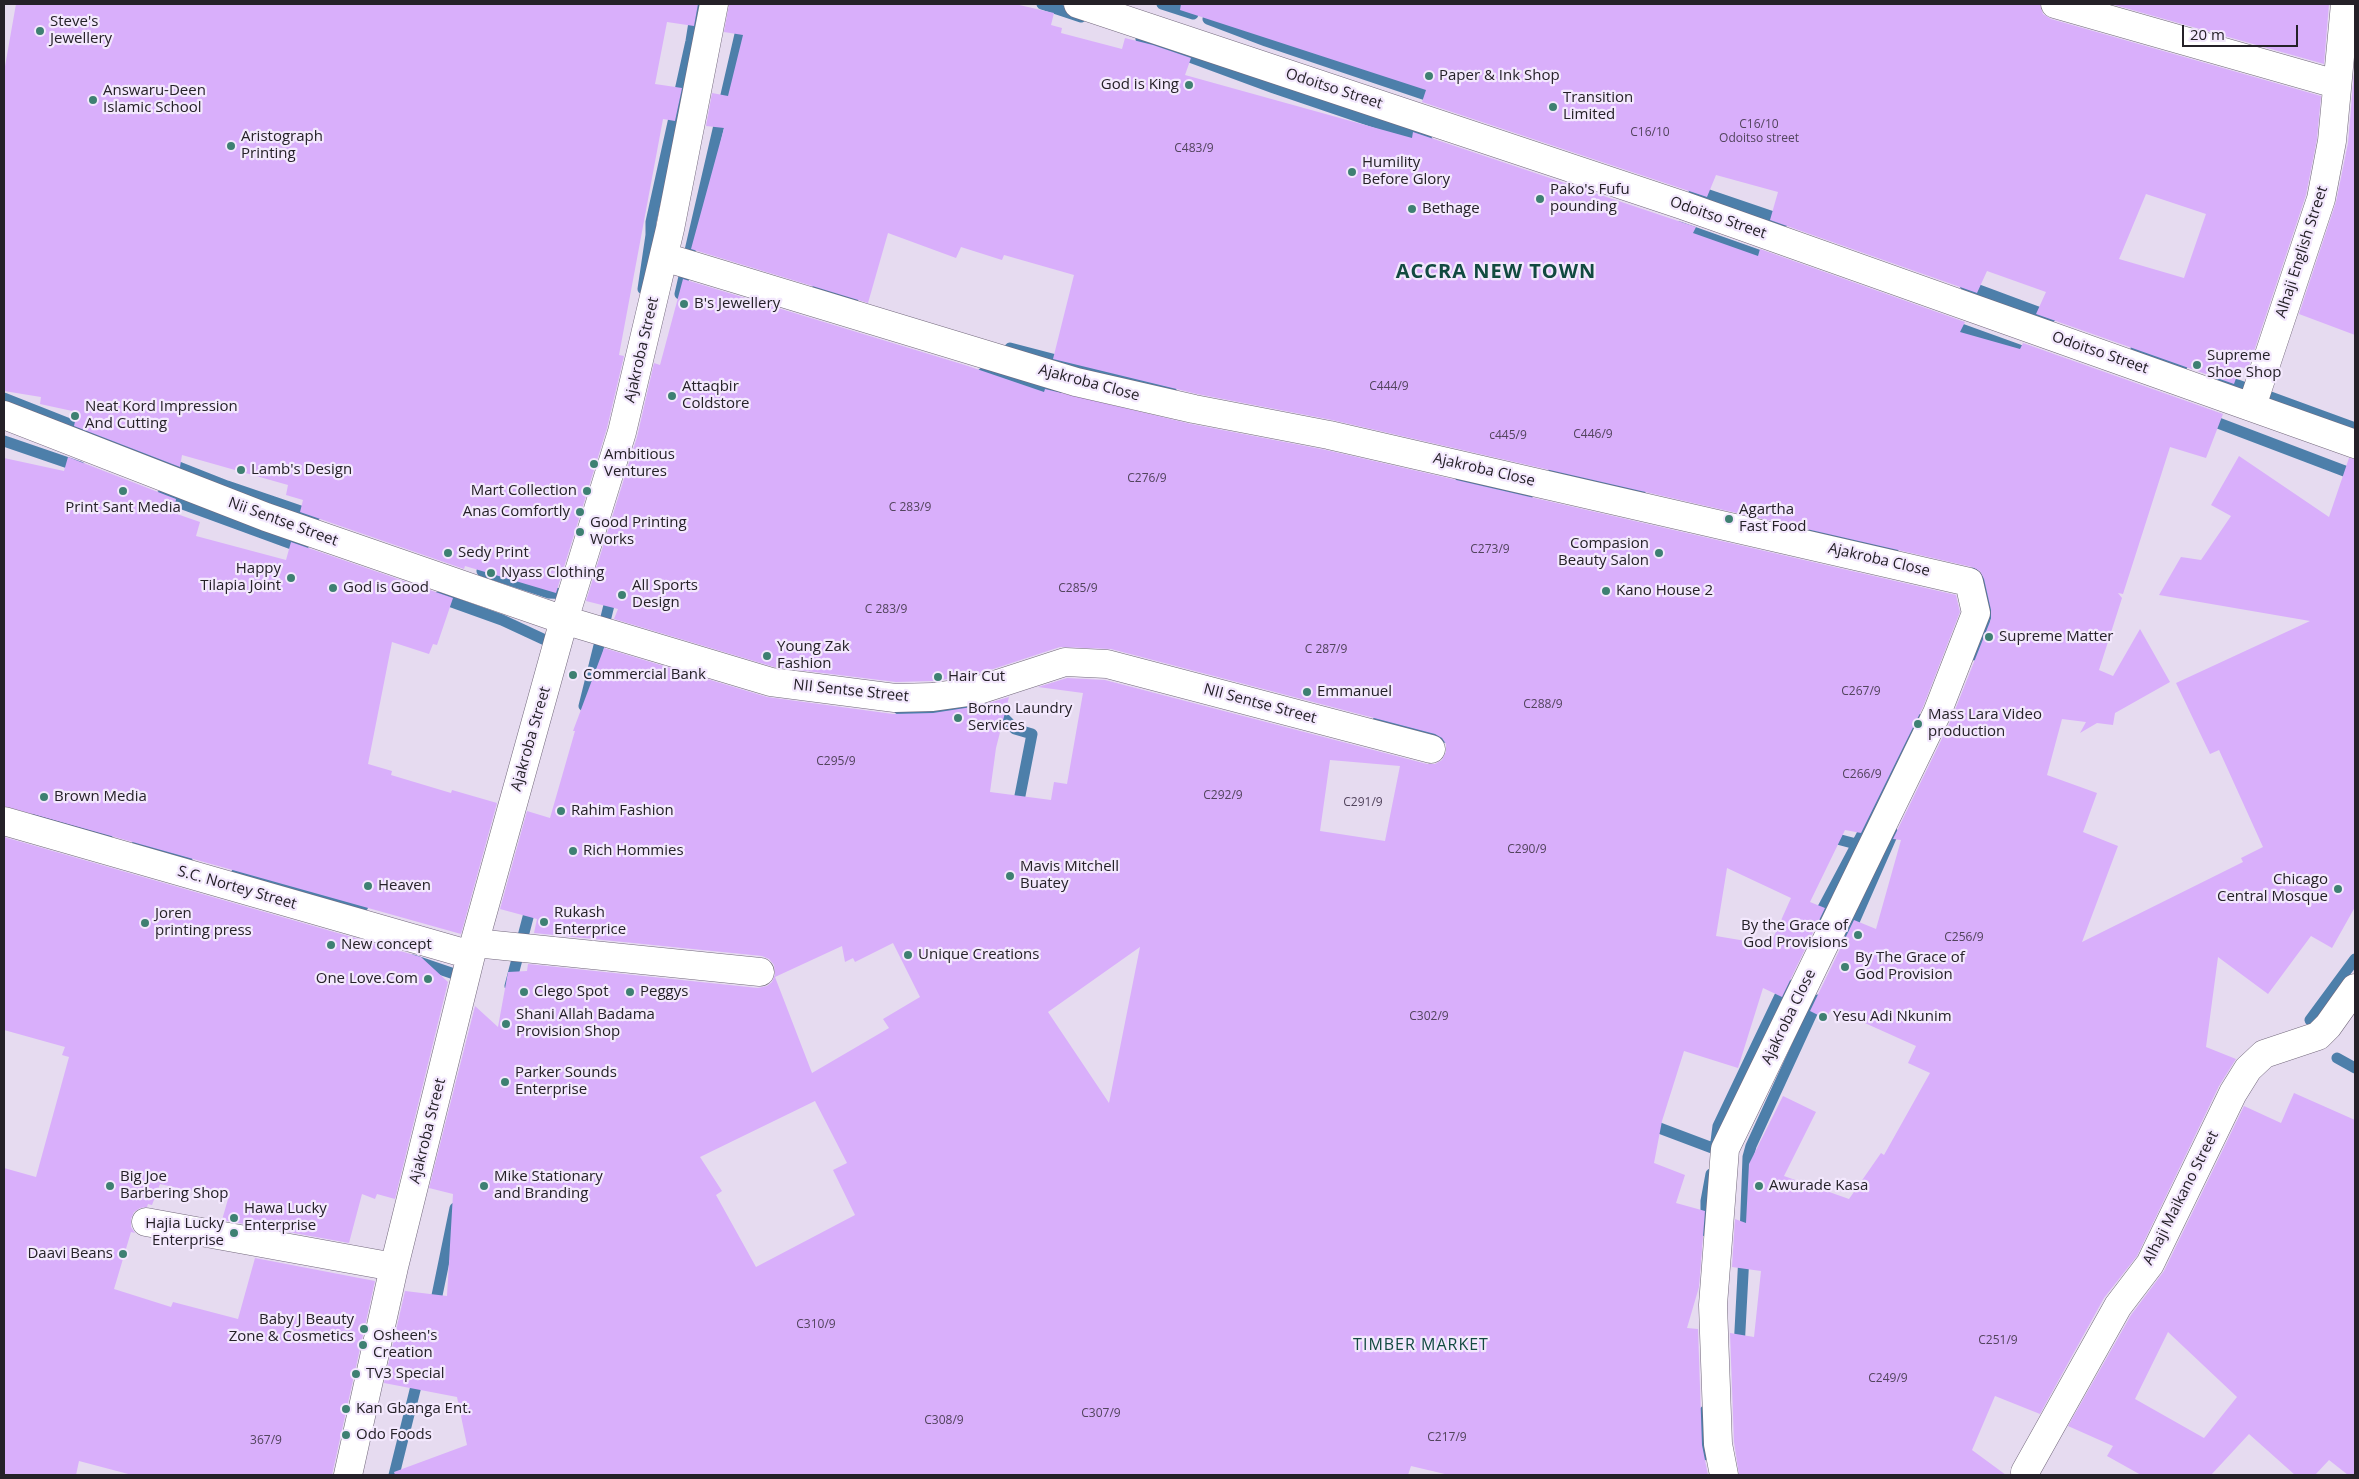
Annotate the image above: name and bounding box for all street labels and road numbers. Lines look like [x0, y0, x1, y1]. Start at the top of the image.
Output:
street label: Odoitso Street [1283, 65, 1385, 113]
street label: Alhaji English Street [2272, 184, 2332, 320]
street label: Odoitso Street [1667, 193, 1769, 243]
street label: Ajakroba Street [621, 295, 663, 405]
street label: Odoitso Street [2049, 328, 2151, 378]
street label: Ajakroba Close [1037, 361, 1141, 405]
street label: Ajakroba Close [1431, 450, 1537, 490]
street label: Nii Sentse Street [226, 494, 340, 550]
street label: Ajakroba Close [1826, 540, 1932, 580]
street label: NII Sentse Street [792, 676, 910, 706]
street label: NII Sentse Street [1202, 680, 1318, 728]
street label: Ajakroba Street [507, 685, 555, 793]
street label: S.C. Nortey Street [175, 862, 299, 914]
street label: Ajakroba Close [1758, 966, 1820, 1068]
street label: Ajakroba Street [406, 1076, 450, 1186]
street label: Alhaji Maikano Street [2139, 1128, 2223, 1268]

